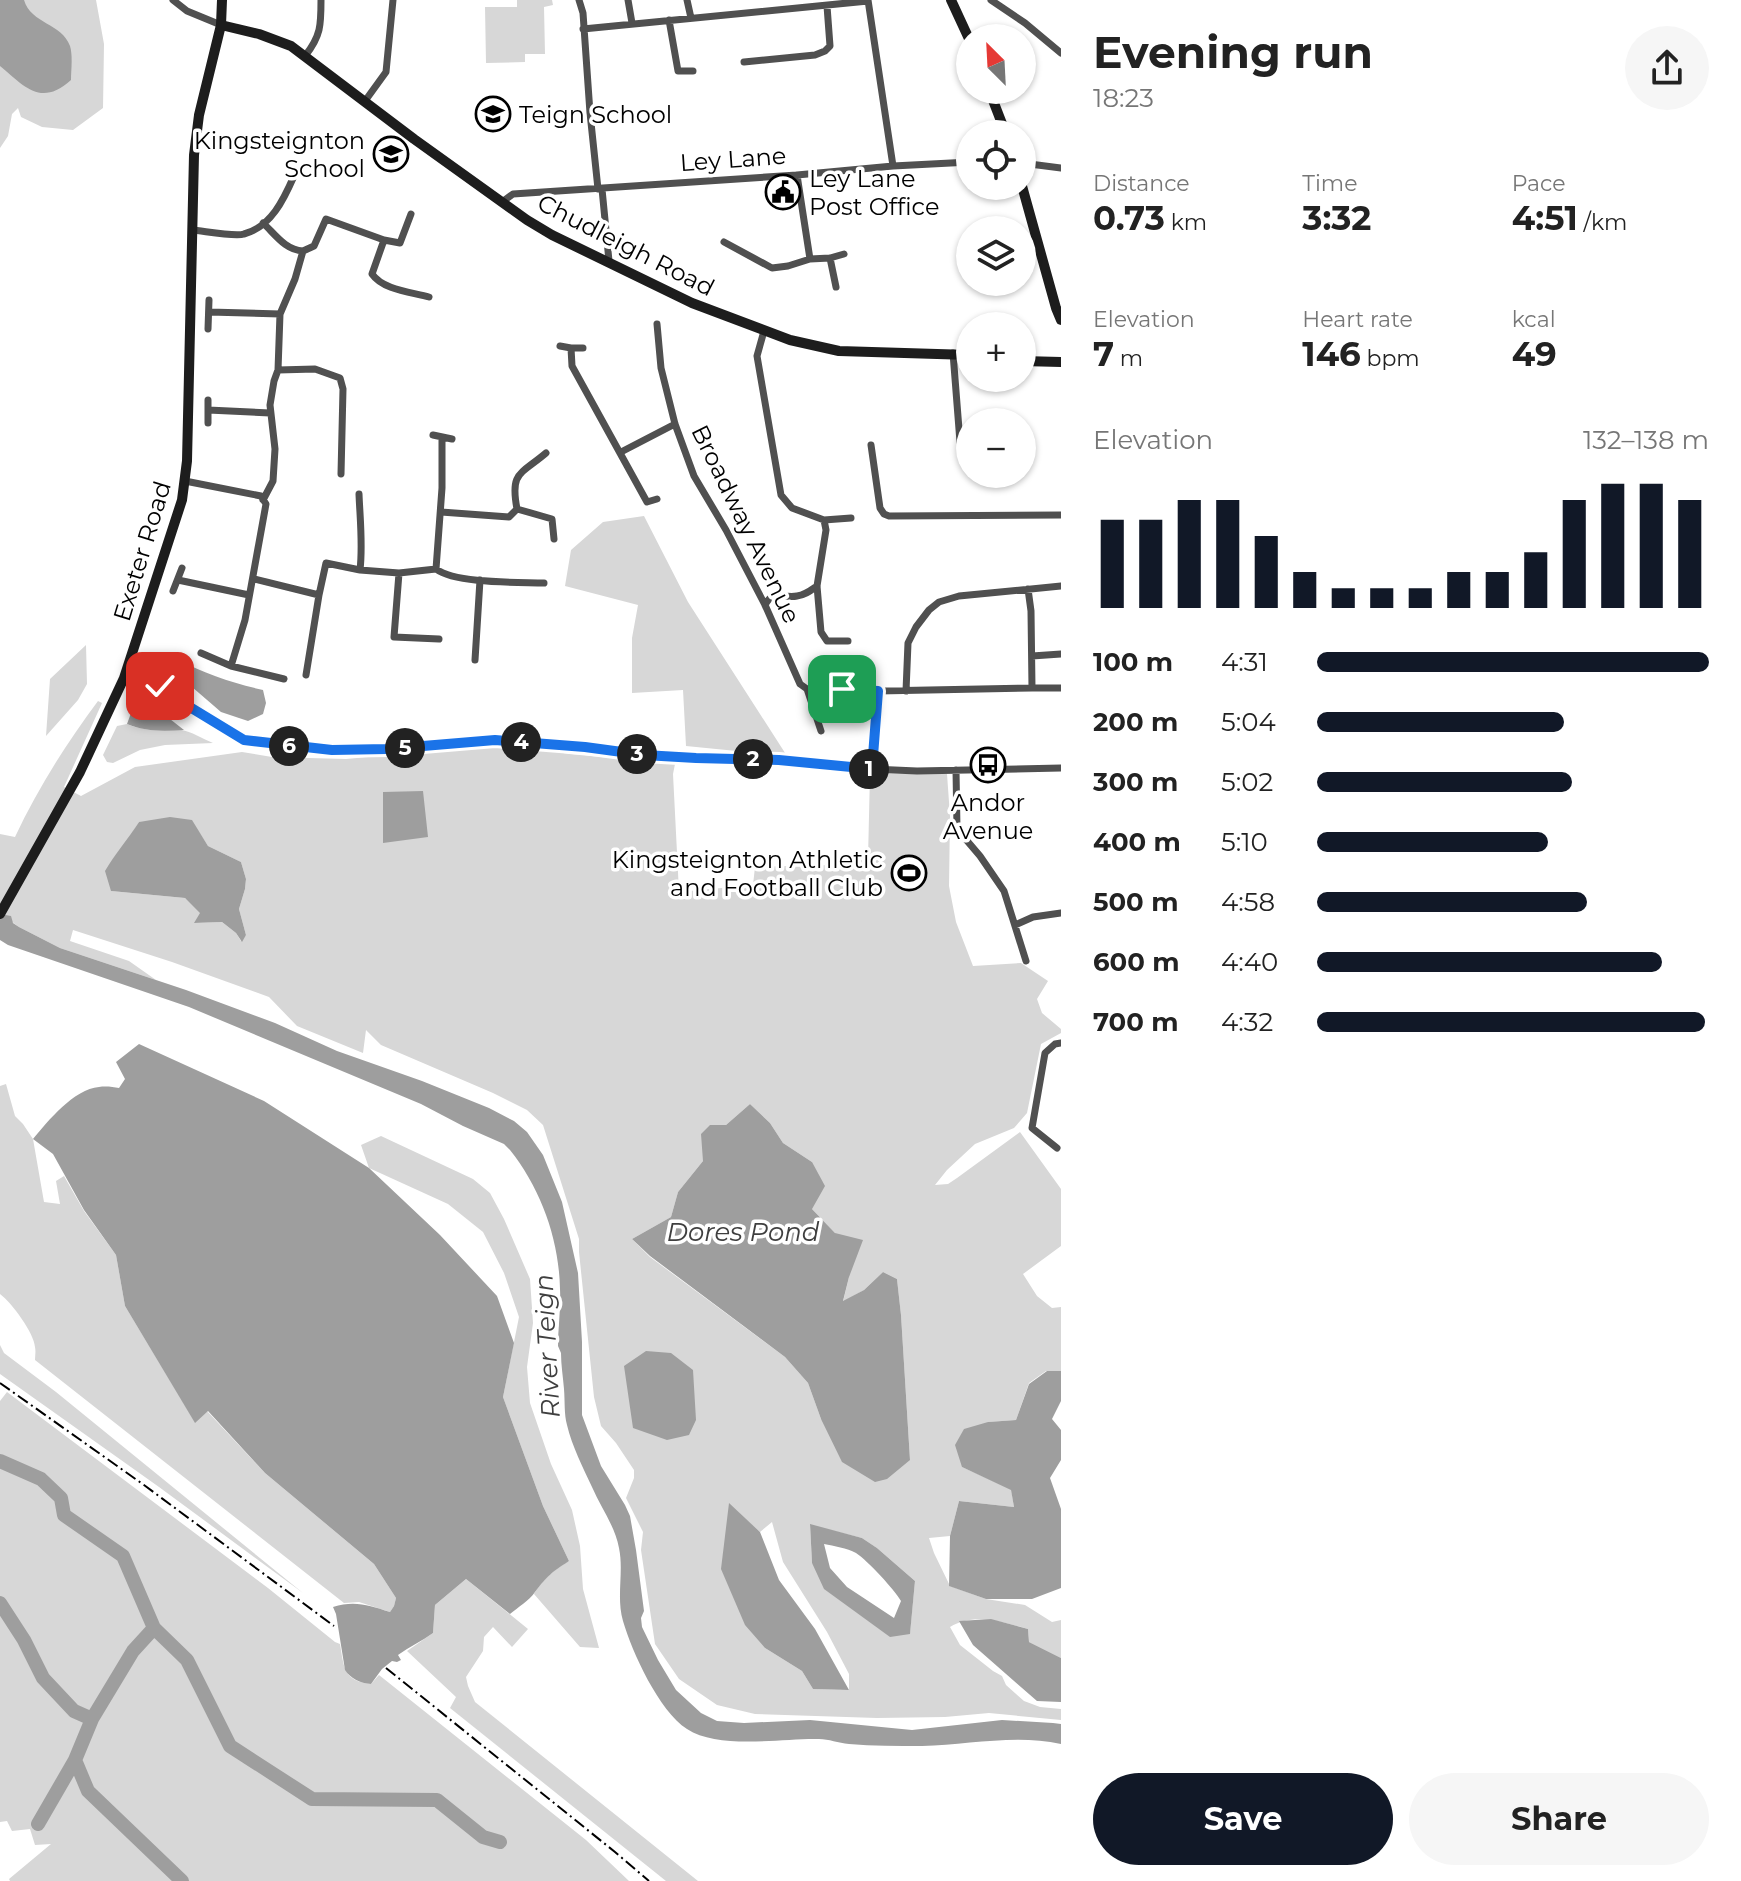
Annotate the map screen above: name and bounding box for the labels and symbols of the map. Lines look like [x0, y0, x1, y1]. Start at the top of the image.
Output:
north arrow [956, 24, 1036, 104]
school or university icon: Teign School [474, 95, 512, 133]
place label: Teign School [519, 100, 672, 129]
place label: Kingsteignton School [194, 126, 365, 183]
school or university icon: Kingsteignton School [372, 135, 410, 173]
street label: Ley Lane [679, 141, 787, 177]
place label: Ley Lane Post Office [809, 164, 939, 221]
public building icon: Ley Lane Post Office [764, 173, 802, 211]
street label: Chudleigh Road [533, 188, 719, 302]
street label: Broadway Avenue [685, 420, 807, 628]
street label: Exeter Road [107, 477, 177, 625]
pin [126, 652, 194, 720]
pin [808, 655, 876, 723]
pin: 4 [501, 722, 541, 762]
pin: 6 [269, 726, 309, 766]
pin: 5 [385, 728, 425, 768]
pin: 3 [617, 734, 657, 774]
pin: 2 [733, 739, 773, 779]
bus stop icon: Andor Avenue [969, 746, 1007, 784]
pin: 1 [849, 749, 889, 789]
place label: Andor Avenue [943, 788, 1033, 845]
place label: Kingsteignton Athletic and Football Club [612, 845, 883, 902]
sports icon: Kingsteignton Athletic and Football Club [890, 854, 928, 892]
water label: Dores Pond [667, 1216, 820, 1248]
water label: River Teign [527, 1273, 567, 1419]

